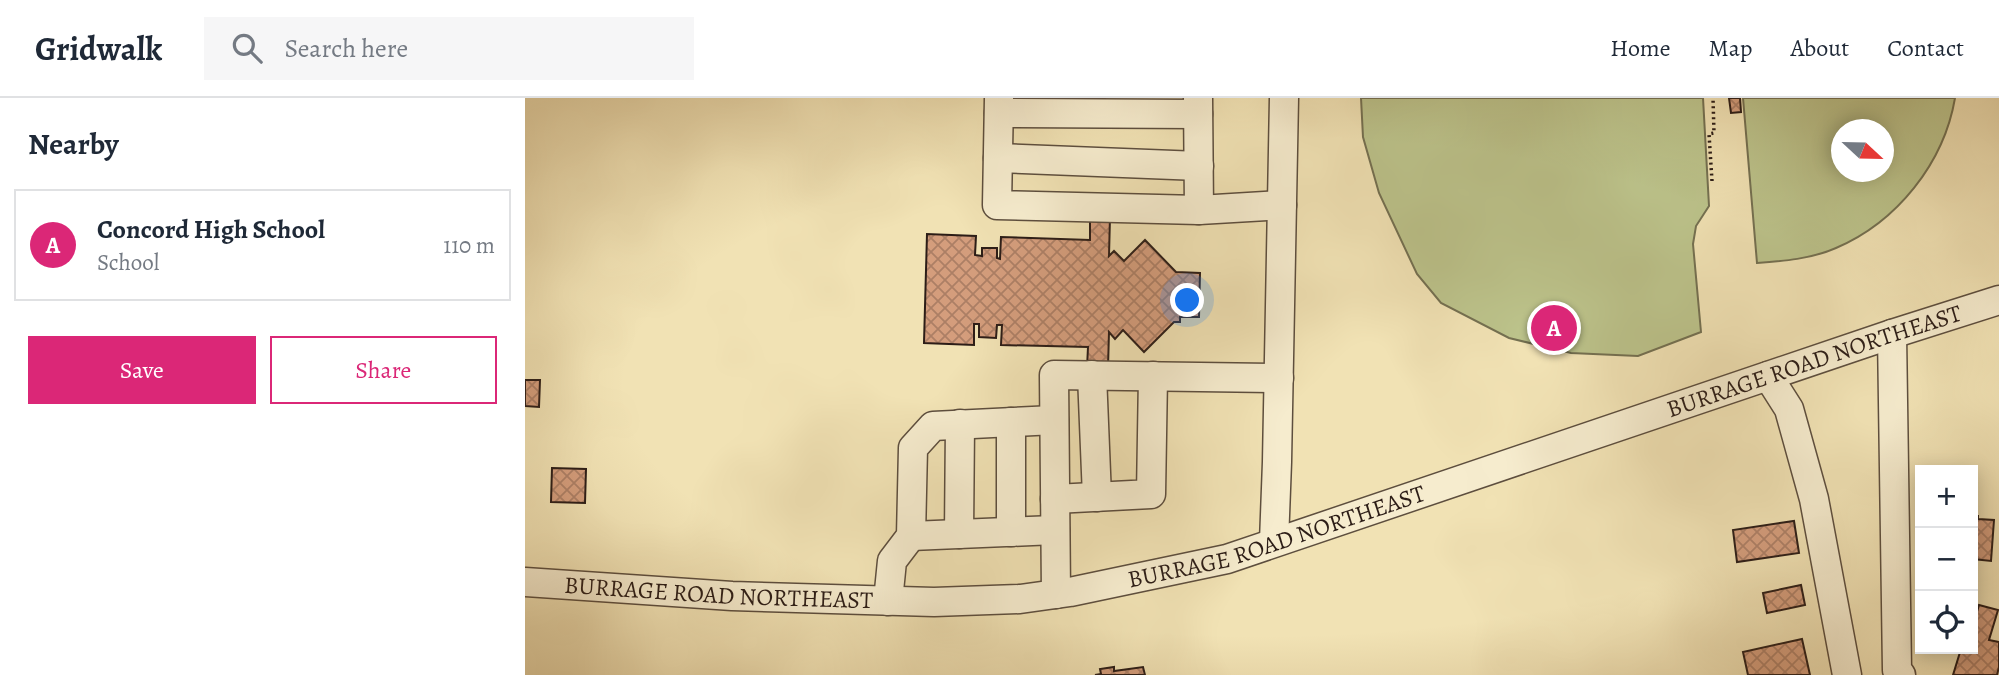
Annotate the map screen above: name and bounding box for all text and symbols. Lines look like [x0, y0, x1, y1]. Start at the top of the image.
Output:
search box [204, 17, 694, 80]
text: Gridwalk [35, 26, 162, 71]
icon: search [228, 29, 266, 67]
text: Search here [284, 31, 408, 66]
text: Home [1610, 32, 1671, 64]
text: Map [1709, 32, 1753, 64]
text: About [1791, 32, 1849, 64]
text: Contact [1887, 32, 1964, 64]
north arrow [1831, 119, 1894, 182]
text: Nearby [28, 124, 119, 164]
text: Concord High School [97, 212, 325, 247]
text: A [46, 230, 60, 261]
text: 110 m [443, 230, 495, 261]
text: School [97, 247, 159, 278]
your location [1170, 283, 1204, 317]
street label: BURRAGE ROAD NORTHEAST [1662, 297, 1965, 425]
pin: A [1531, 302, 1577, 354]
button: Save [28, 336, 256, 404]
button: Share [270, 336, 497, 404]
map controls [1915, 465, 1978, 654]
button: + [1915, 465, 1978, 528]
street label: BURRAGE ROAD NORTHEAST [1125, 477, 1429, 595]
button: − [1915, 528, 1978, 591]
street label: BURRAGE ROAD NORTHEAST [563, 569, 873, 616]
button: locate [1915, 591, 1978, 654]

